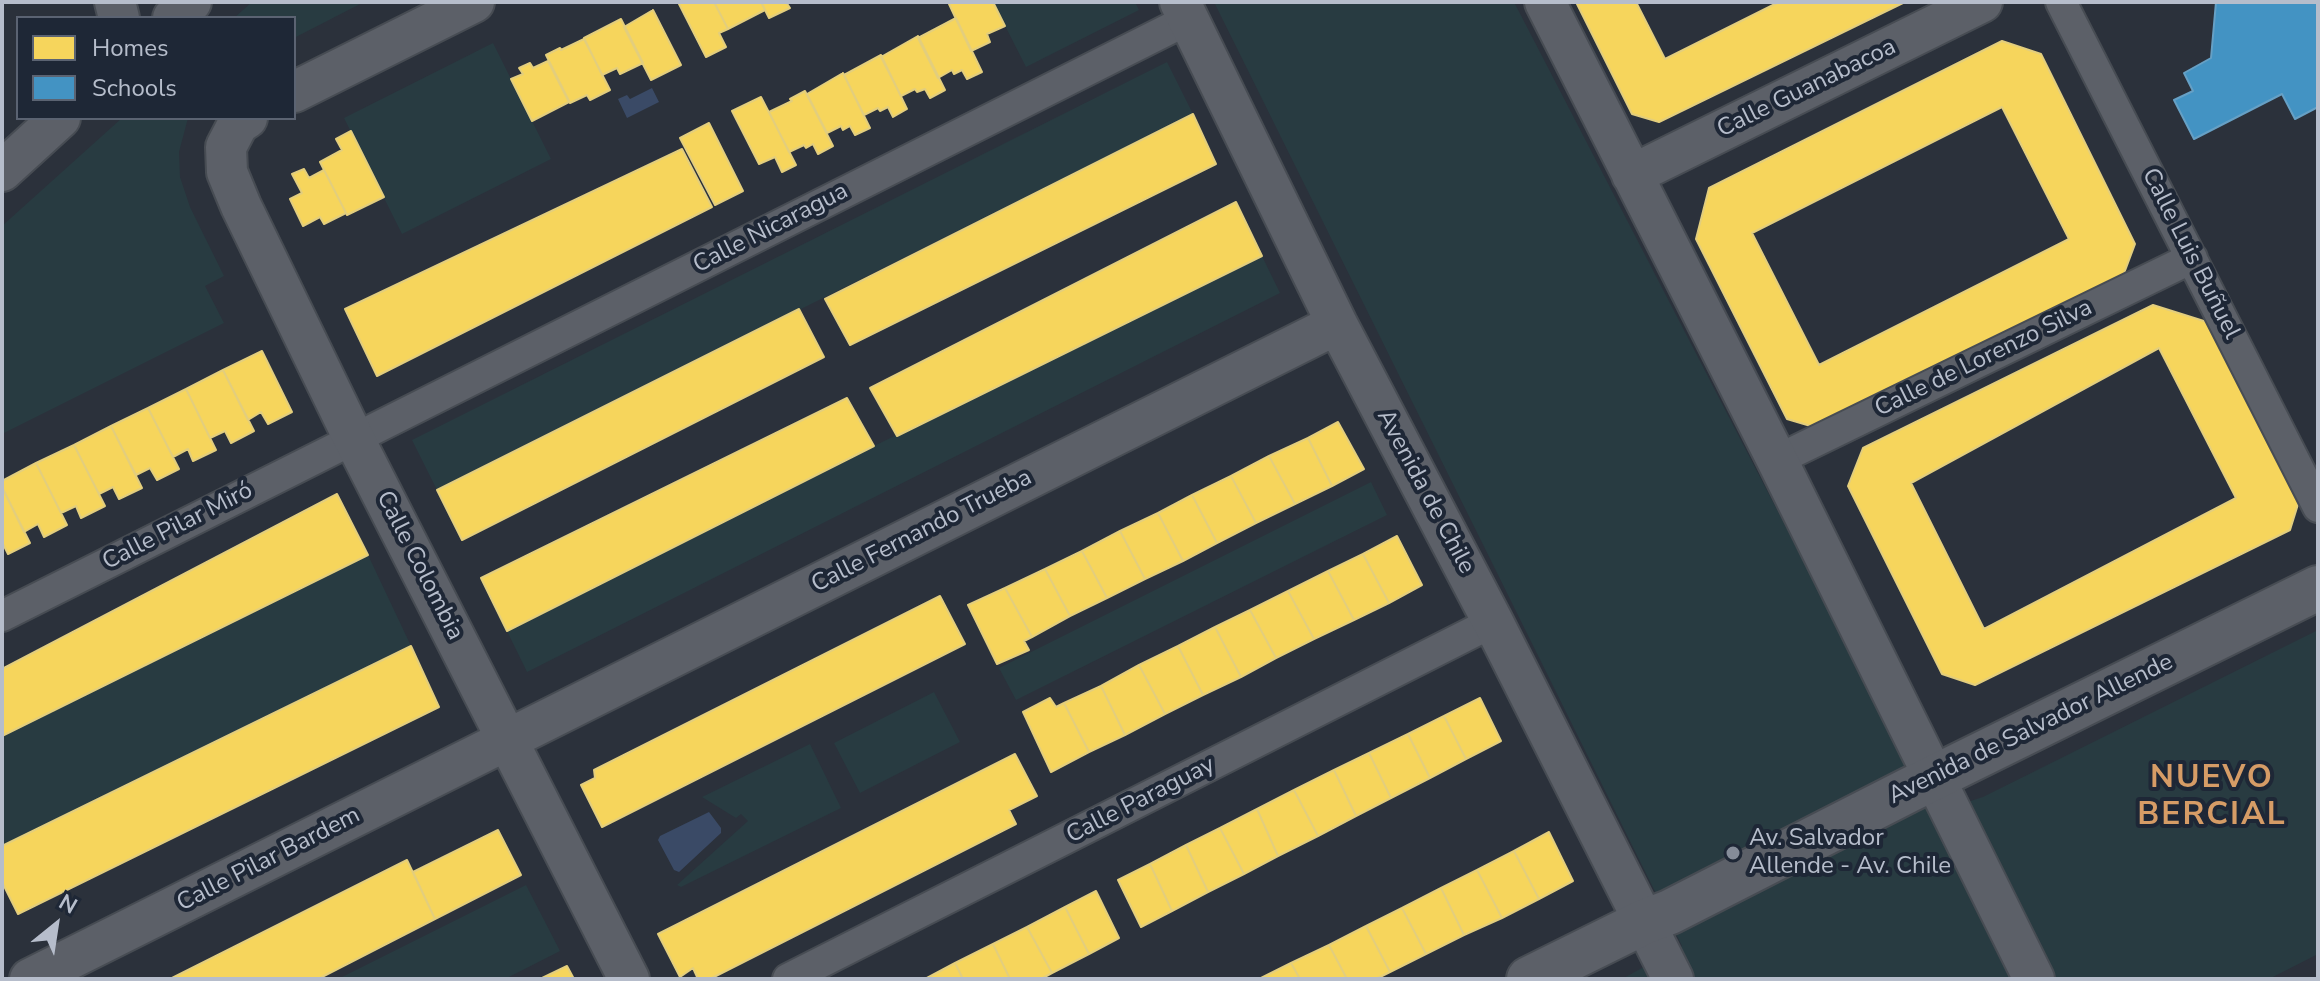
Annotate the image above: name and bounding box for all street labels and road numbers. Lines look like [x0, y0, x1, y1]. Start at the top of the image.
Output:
street label: Calle Guanabacoa [1713, 33, 1901, 145]
street label: Calle Luis Buñuel [2135, 164, 2245, 344]
street label: Calle Nicaragua [689, 178, 853, 280]
street label: Calle de Lorenzo Silva [1871, 294, 2097, 424]
street label: Avenida de Chile [1370, 405, 1480, 579]
street label: Calle Fernando Trueba [807, 464, 1037, 600]
street label: Calle Pilar Miró [98, 477, 258, 577]
street label: Calle Colombia [369, 487, 469, 645]
street label: Avenida de Salvador Allende [1884, 648, 2178, 812]
street label: Calle Paraguay [1062, 751, 1220, 851]
street label: Calle Pilar Bardem [173, 801, 365, 919]

